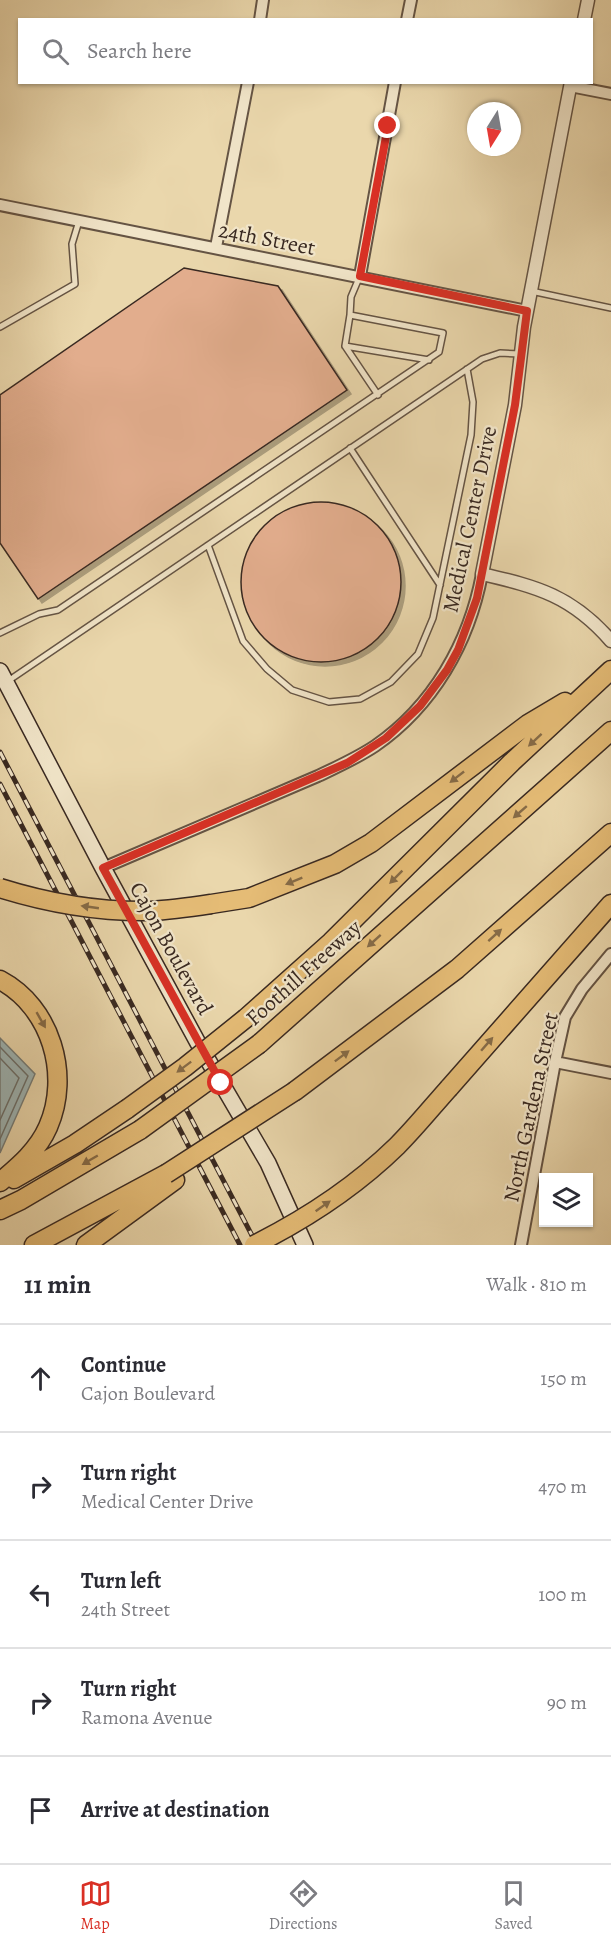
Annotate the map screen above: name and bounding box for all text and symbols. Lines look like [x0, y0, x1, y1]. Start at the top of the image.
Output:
search box [18, 18, 593, 84]
icon: search [39, 35, 72, 68]
text: Search here [87, 36, 192, 66]
north arrow [467, 102, 521, 156]
route end [374, 112, 400, 138]
street label: 24th Street [216, 215, 318, 263]
street label: Medical Center Drive [436, 423, 504, 615]
one-way arrow [528, 733, 542, 747]
one-way arrow [450, 770, 465, 782]
one-way arrow [512, 805, 528, 818]
one-way arrow [390, 870, 404, 884]
street label: Cajon Boulevard [122, 877, 220, 1020]
one-way arrow [285, 877, 303, 886]
one-way arrow [80, 903, 99, 912]
street label: Foothill Freeway [239, 913, 368, 1033]
one-way arrow [487, 929, 502, 942]
one-way arrow [366, 934, 381, 948]
street label: North Gardena Street [496, 1009, 566, 1205]
one-way arrow [36, 1012, 46, 1029]
one-way arrow [481, 1036, 494, 1052]
one-way arrow [334, 1050, 350, 1062]
one-way arrow [176, 1061, 192, 1074]
route start [207, 1069, 233, 1095]
one-way arrow [82, 1154, 98, 1165]
map controls [539, 1173, 593, 1227]
button: layers [539, 1173, 593, 1227]
one-way arrow [314, 1200, 330, 1212]
text: 11 min [24, 1267, 91, 1302]
text: Walk · 810 m [486, 1271, 587, 1298]
text: Continue [81, 1350, 166, 1380]
icon: ahead [24, 1362, 57, 1395]
text: 150 m [540, 1365, 587, 1392]
text: Cajon Boulevard [81, 1380, 215, 1407]
text: Turn right [81, 1458, 177, 1488]
icon: right [24, 1470, 57, 1503]
text: 470 m [538, 1473, 587, 1500]
text: Medical Center Drive [81, 1488, 253, 1515]
text: Turn left [81, 1566, 161, 1596]
icon: left [24, 1578, 57, 1611]
text: 100 m [538, 1581, 587, 1608]
text: 24th Street [81, 1596, 170, 1623]
text: Turn right [81, 1674, 177, 1704]
icon: right [24, 1686, 57, 1719]
text: 90 m [547, 1689, 587, 1716]
text: Ramona Avenue [81, 1704, 213, 1731]
icon: arrive [24, 1794, 57, 1827]
text: Arrive at destination [81, 1795, 270, 1825]
tab: Map [79, 1877, 112, 1935]
tab: Directions [269, 1877, 337, 1935]
tab: Saved [494, 1877, 532, 1935]

